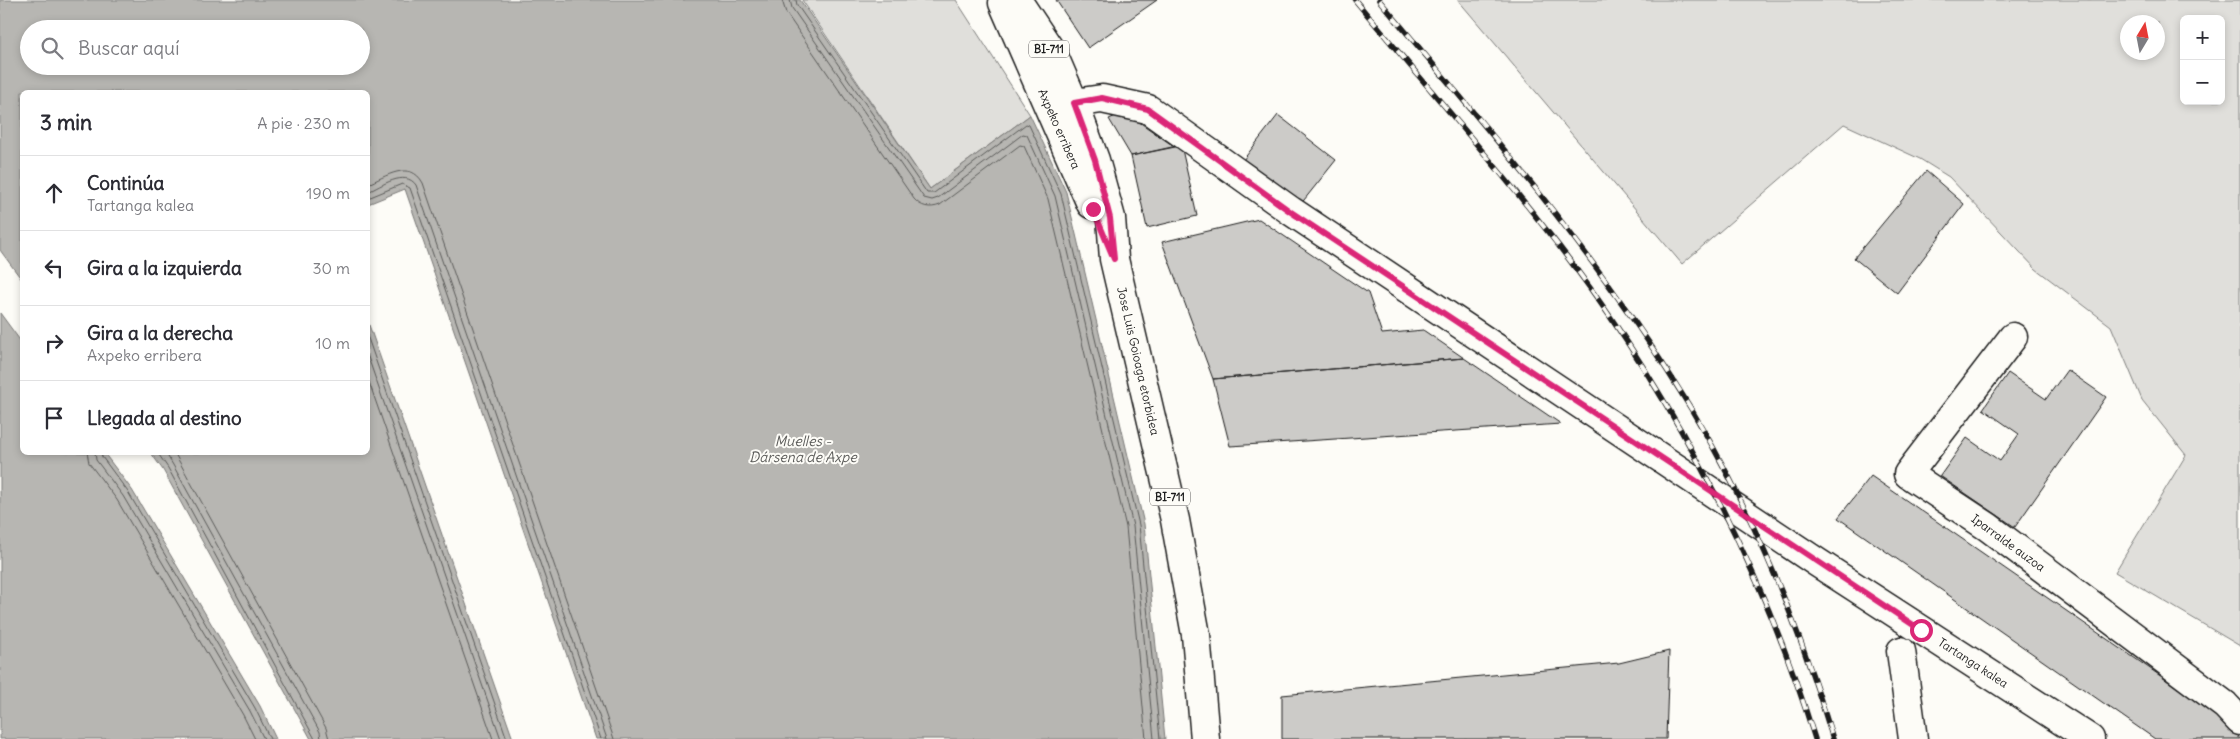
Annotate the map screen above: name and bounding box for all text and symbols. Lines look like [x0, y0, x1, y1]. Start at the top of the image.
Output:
north arrow [2120, 15, 2165, 60]
map controls [2180, 15, 2225, 105]
button: + [2180, 15, 2225, 60]
search box [20, 20, 370, 75]
icon: search [38, 34, 66, 62]
text: Buscar aquí [78, 36, 179, 60]
road number: BI-711 [1029, 41, 1069, 58]
button: − [2180, 60, 2225, 105]
street label: Axpeko erribera [1035, 86, 1084, 171]
text: 3 min [40, 109, 92, 136]
text: A pie · 230 m [257, 113, 350, 133]
text: Continúa [87, 171, 164, 195]
icon: ahead [40, 179, 68, 207]
text: 190 m [306, 183, 350, 203]
text: Tartanga kalea [87, 195, 194, 215]
route end [1082, 198, 1105, 221]
icon: left [40, 254, 68, 282]
text: Gira a la izquierda [87, 256, 242, 280]
text: 30 m [313, 258, 350, 278]
street label: Jose Luis Goioaga etorbidea [1114, 285, 1163, 437]
text: Gira a la derecha [87, 321, 233, 345]
icon: right [40, 329, 68, 357]
text: 10 m [315, 333, 350, 353]
text: Axpeko erribera [87, 345, 202, 365]
icon: arrive [40, 404, 68, 432]
text: Llegada al destino [87, 406, 242, 430]
water label: Muelles - Dársena de Axpe [749, 432, 858, 466]
road number: BI-711 [1150, 488, 1190, 506]
street label: Iparralde auzoa [1969, 511, 2048, 574]
route start [1910, 619, 1933, 642]
street label: Tartanga kalea [1935, 634, 2011, 691]

